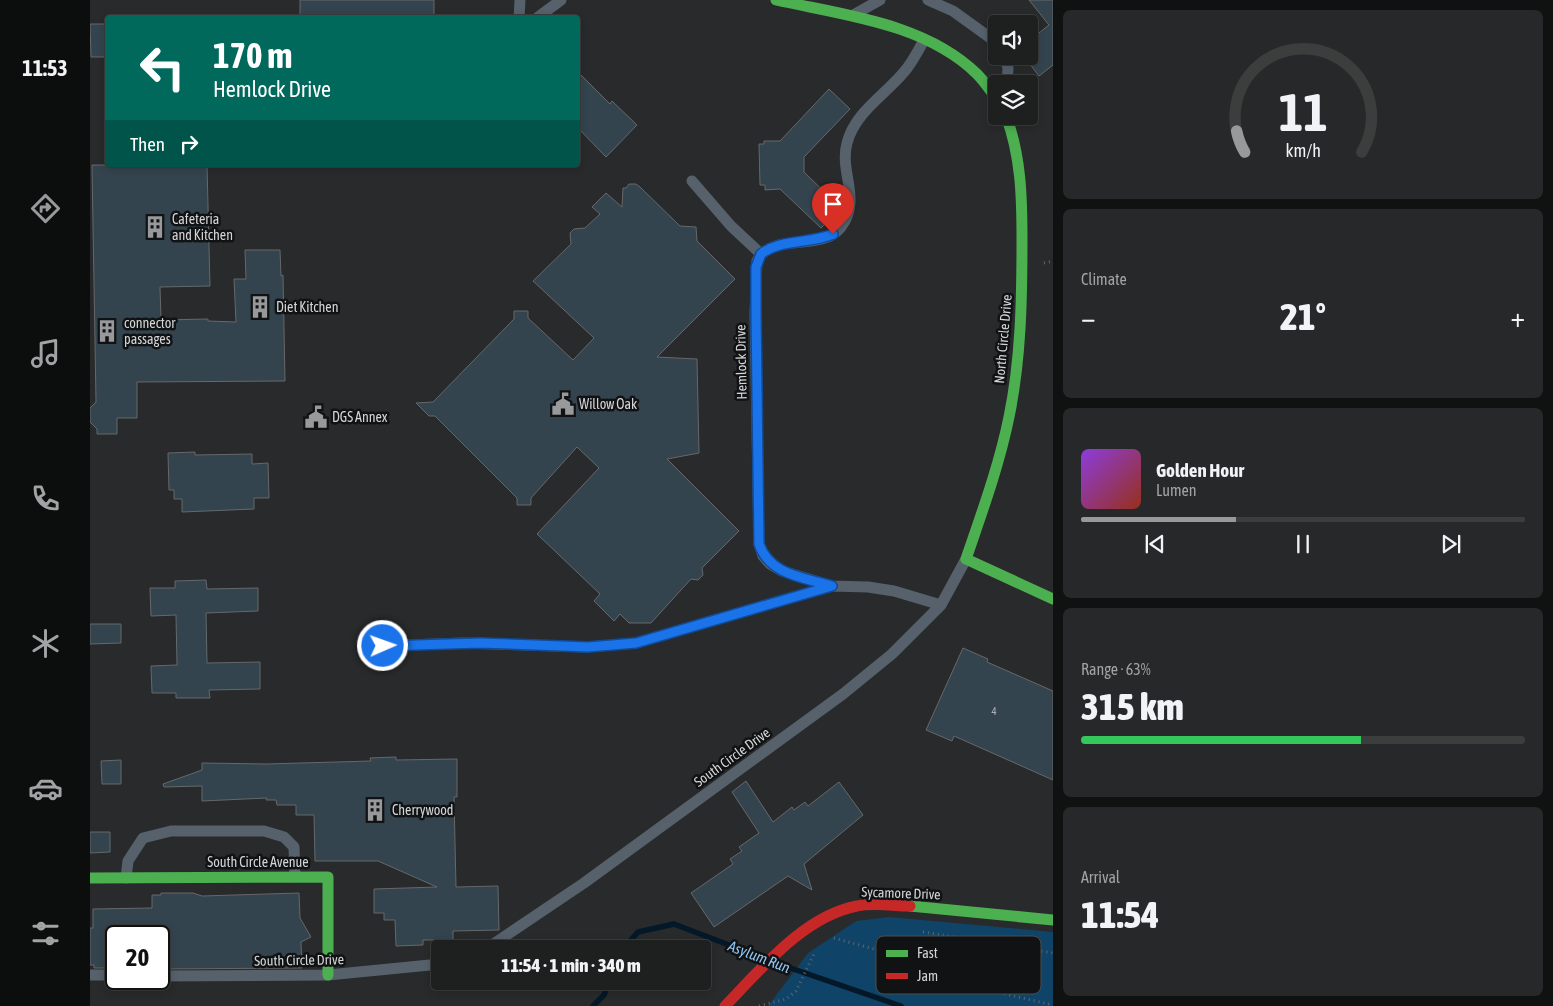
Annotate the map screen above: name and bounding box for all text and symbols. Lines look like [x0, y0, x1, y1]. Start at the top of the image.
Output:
map controls [988, 15, 1038, 125]
button: sound [988, 15, 1038, 65]
icon: left [130, 35, 195, 100]
text: 170 m [213, 35, 292, 75]
text: 11:53 [22, 55, 68, 81]
button: layers [988, 75, 1038, 125]
text: Hemlock Drive [213, 76, 331, 102]
text: 11 [1279, 82, 1327, 142]
icon: right [175, 130, 203, 158]
text: Then [130, 133, 165, 155]
text: km/h [1285, 140, 1321, 161]
pin [812, 183, 854, 234]
icon: arrive [819, 190, 847, 218]
icon: directions [28, 191, 63, 226]
place label: Cafeteria and Kitchen [172, 211, 233, 243]
building icon: Cafeteria and Kitchen [142, 214, 168, 240]
text: Climate [1081, 270, 1127, 288]
building icon: Diet Kitchen [247, 294, 273, 320]
street label: North Circle Drive [991, 294, 1015, 384]
text: 21° [1280, 295, 1326, 338]
place label: Diet Kitchen [276, 299, 338, 315]
text: − [1081, 301, 1096, 333]
text: + [1510, 301, 1525, 333]
place label: connector passages [124, 315, 176, 347]
building icon: connector passages [94, 318, 120, 344]
street label: Hemlock Drive [732, 324, 750, 400]
icon: music [28, 336, 63, 371]
public building icon: Willow Oak [550, 391, 576, 417]
place label: Willow Oak [579, 396, 637, 412]
public building icon: DGS Annex [303, 404, 329, 430]
place label: DGS Annex [332, 409, 388, 425]
text: Golden Hour [1156, 459, 1244, 481]
icon: phone [28, 481, 63, 516]
text: Lumen [1156, 481, 1196, 499]
icon: previous [1141, 530, 1169, 558]
icon: pause [1289, 530, 1317, 558]
icon: next [1437, 530, 1465, 558]
position arrow [356, 619, 408, 671]
icon: climate [28, 626, 63, 661]
text: Range · 63% [1081, 660, 1151, 678]
text: 315 km [1081, 685, 1184, 728]
house number: 4 [991, 705, 997, 717]
street label: South Circle Drive [691, 724, 773, 790]
icon: car [28, 771, 63, 806]
building icon: Cherrywood [362, 797, 388, 823]
place label: Cherrywood [392, 802, 454, 818]
street label: South Circle Avenue [207, 854, 309, 870]
text: Arrival [1081, 868, 1120, 886]
street label: Sycamore Drive [861, 884, 941, 902]
text: 11:54 [1081, 893, 1159, 936]
icon: filters [28, 916, 63, 951]
speed limit sign: 20 [105, 925, 170, 990]
legend [876, 936, 1041, 994]
water label: Asylum Run [725, 937, 793, 976]
text: Fast [917, 945, 938, 961]
street label: South Circle Drive [254, 951, 344, 969]
text: 11:54 · 1 min · 340 m [501, 954, 641, 976]
text: Jam [917, 968, 938, 984]

